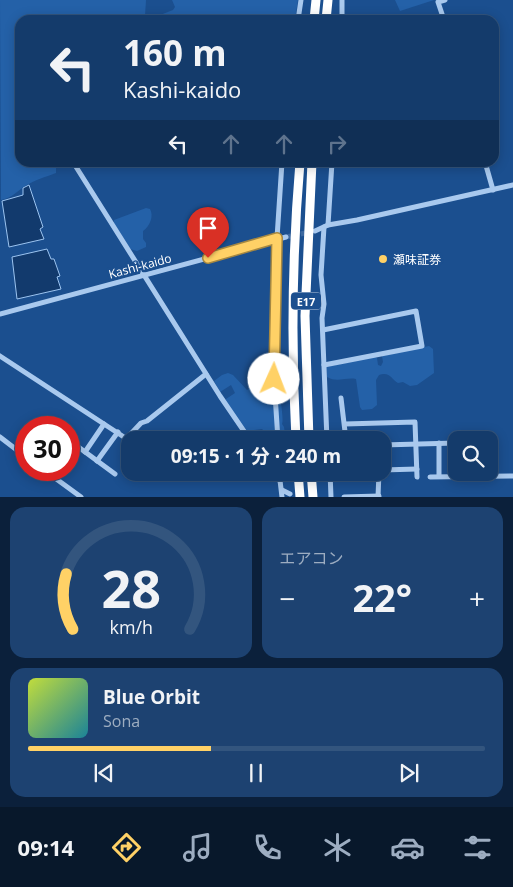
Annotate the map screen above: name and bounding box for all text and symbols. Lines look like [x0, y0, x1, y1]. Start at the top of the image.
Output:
text: 160 m [123, 29, 227, 76]
icon: left [40, 35, 105, 100]
text: Kashi-kaido [123, 74, 241, 104]
icon: left [164, 130, 192, 158]
icon: ahead [217, 130, 245, 158]
icon: ahead [270, 130, 298, 158]
icon: right [323, 130, 351, 158]
pin [187, 207, 229, 258]
icon: arrive [194, 214, 222, 242]
street label: Kashi-kaido [107, 249, 173, 283]
place label: 瀬味証券 [393, 251, 441, 268]
marker: 瀬味証券 [377, 253, 389, 265]
road number: E17 [291, 292, 321, 310]
position arrow [247, 352, 299, 404]
speed limit sign: 30 [15, 416, 80, 481]
map controls [448, 431, 498, 481]
button: search [448, 431, 498, 481]
text: 09:15 · 1 分 · 240 m [171, 443, 341, 469]
text: エアコン [280, 547, 344, 569]
text: 28 [101, 552, 160, 623]
text: 22° [352, 571, 412, 623]
text: − [280, 579, 296, 617]
text: + [469, 579, 485, 617]
text: km/h [109, 615, 152, 639]
text: Blue Orbit [103, 684, 200, 710]
text: Sona [103, 710, 140, 732]
icon: previous [90, 759, 118, 787]
icon: pause [242, 759, 270, 787]
icon: next [395, 759, 423, 787]
icon: directions [109, 830, 144, 865]
icon: music [180, 830, 215, 865]
icon: phone [250, 830, 285, 865]
icon: climate [320, 830, 355, 865]
icon: car [390, 830, 425, 865]
icon: filters [460, 830, 495, 865]
text: 09:14 [18, 832, 74, 862]

